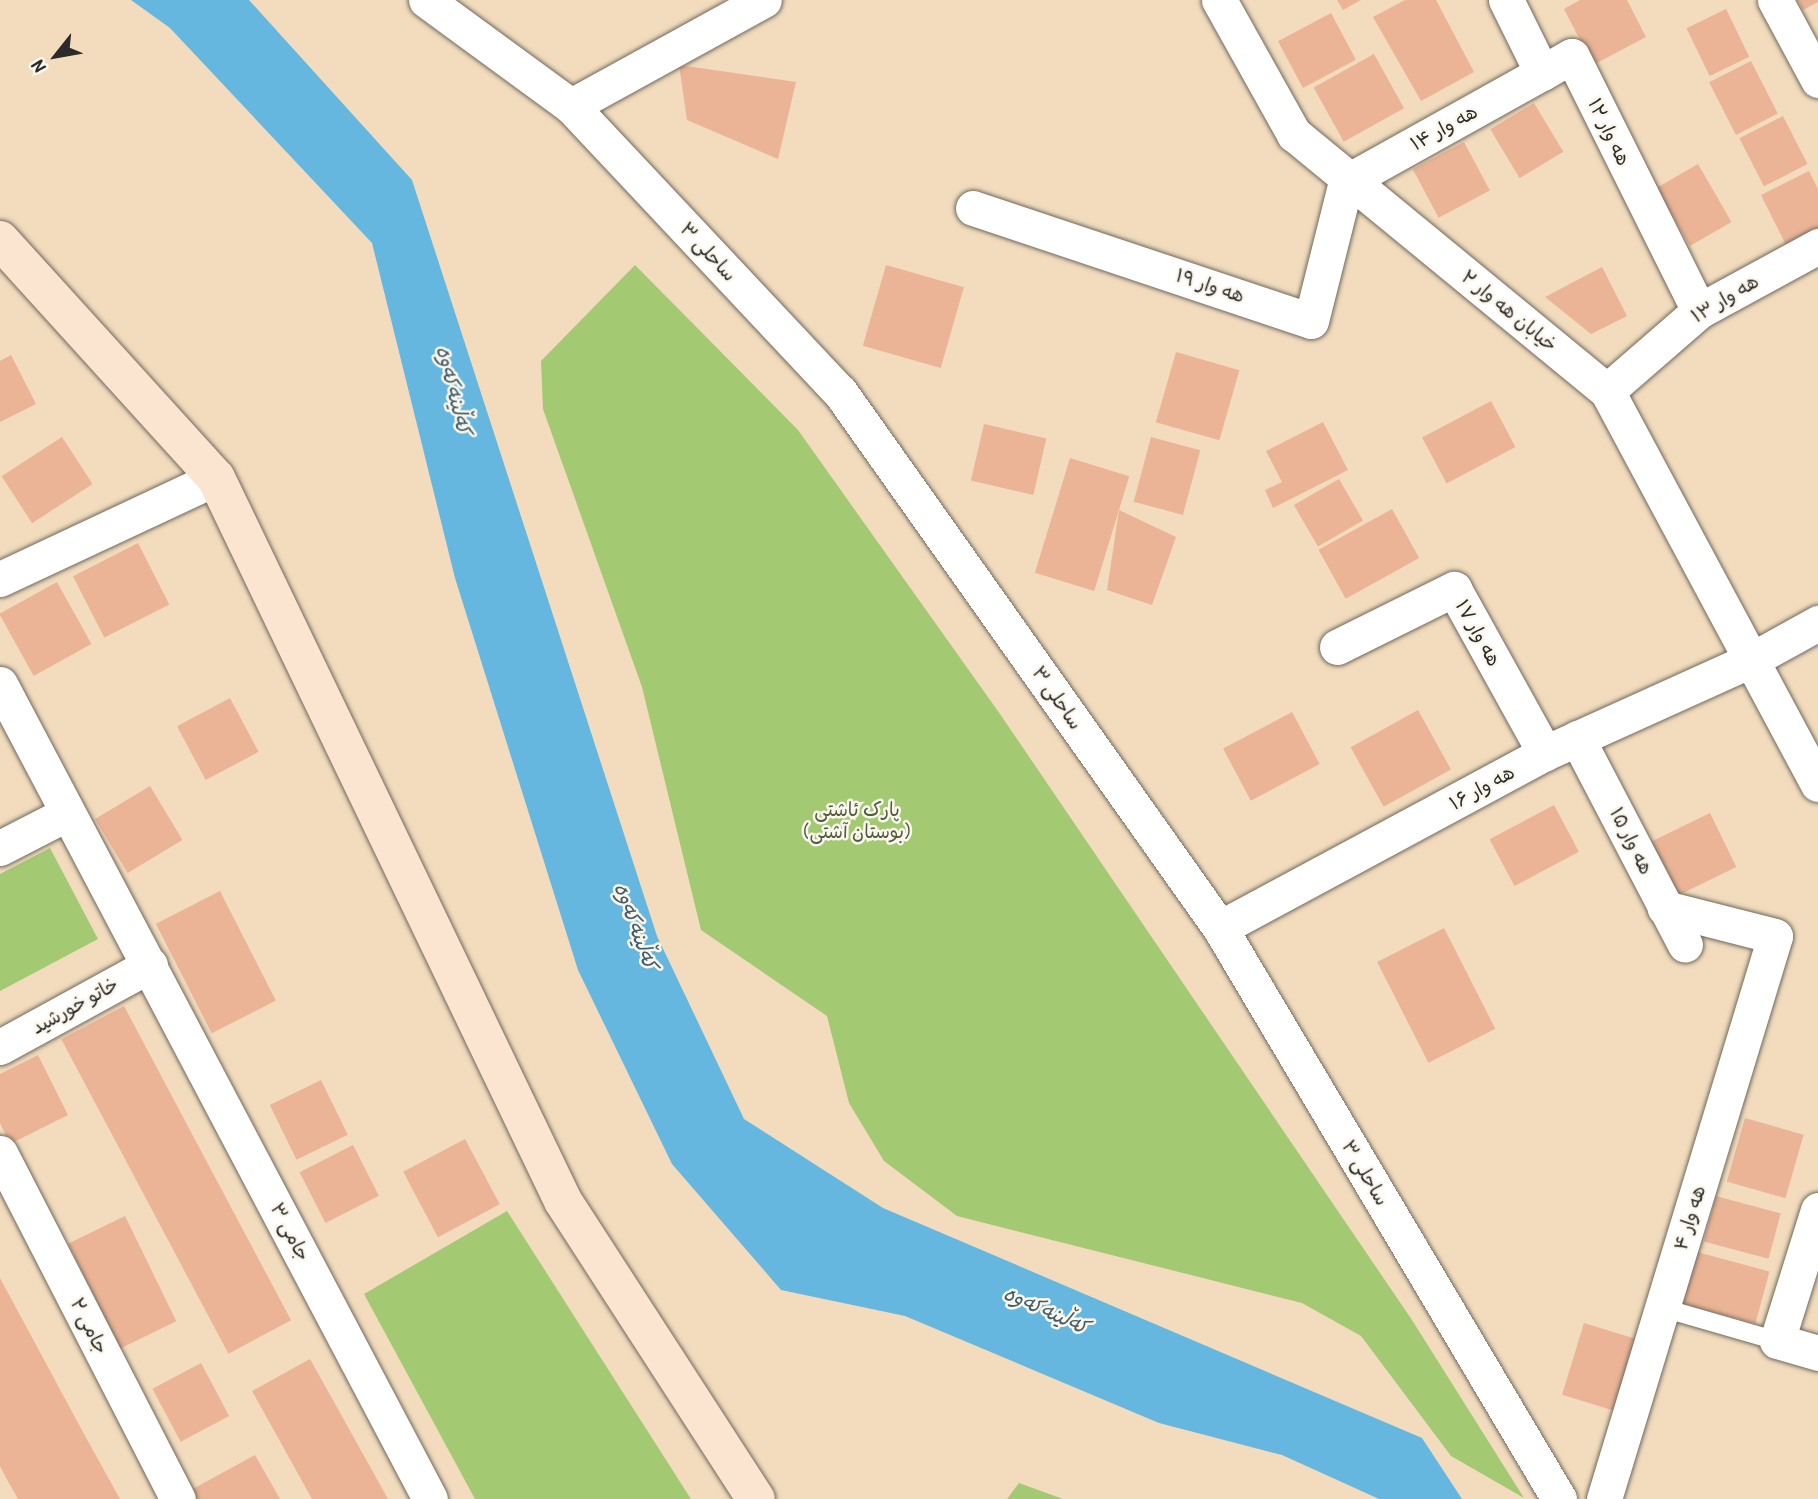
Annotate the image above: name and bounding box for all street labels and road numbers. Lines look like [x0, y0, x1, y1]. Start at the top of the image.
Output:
street label: هه وار ۱۲ [1583, 95, 1635, 169]
street label: هه وار ۱۴ [1406, 100, 1482, 156]
street label: ساحلی ۳ [675, 218, 741, 286]
street label: هه وار ۱۹ [1173, 264, 1247, 308]
street label: خیابان هه وار ۲ [1457, 266, 1561, 356]
street label: هه وار ۱۳ [1687, 270, 1763, 328]
street label: هه وار ۱۷ [1450, 596, 1506, 670]
street label: ساحلی ۳ [1027, 662, 1087, 734]
street label: هه وار ۱۶ [1446, 761, 1518, 815]
street label: هه وار ۱۵ [1604, 804, 1658, 878]
street label: خاتو خورشید [28, 973, 122, 1039]
street label: ساحلی ۳ [1337, 1136, 1393, 1210]
street label: هه وار ۴ [1669, 1183, 1711, 1253]
street label: جامی ۳ [265, 1199, 315, 1265]
street label: جامی ۲ [65, 1294, 113, 1358]

